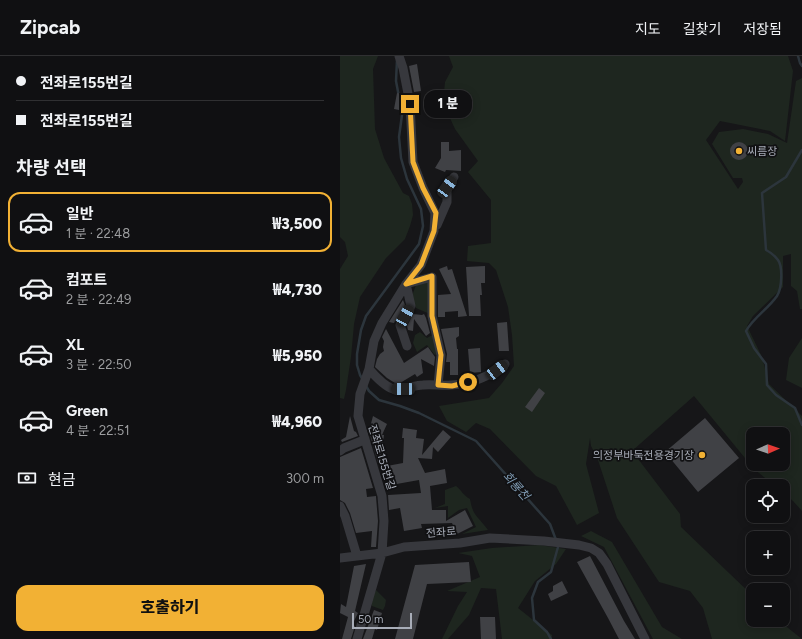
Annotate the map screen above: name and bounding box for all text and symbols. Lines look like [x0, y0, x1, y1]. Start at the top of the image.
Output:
text: Zipcab [20, 16, 80, 39]
text: 지도 [635, 21, 661, 38]
text: 길찾기 [683, 21, 721, 38]
text: 저장됨 [743, 21, 782, 38]
text: 전좌로155번길 [40, 74, 133, 92]
callout: 1 분 [424, 90, 472, 118]
route end [401, 95, 419, 113]
text: 1 분 [438, 96, 458, 111]
text: 전좌로155번길 [40, 112, 133, 130]
place label: 씨름장 [747, 145, 777, 158]
marker: 씨름장 [734, 146, 744, 156]
text: 차량 선택 [16, 157, 87, 179]
car [435, 174, 459, 200]
icon: car [18, 204, 54, 240]
text: 일반 [66, 205, 94, 223]
text: ₩3,500 [272, 215, 322, 233]
text: 1 분 · 22:48 [66, 226, 130, 241]
icon: car [18, 270, 54, 306]
text: 컴포트 [66, 271, 107, 289]
text: ₩4,730 [273, 281, 322, 299]
text: 2 분 · 22:49 [66, 292, 131, 307]
car [394, 303, 416, 329]
icon: car [18, 336, 54, 372]
text: XL [66, 336, 84, 354]
text: ₩5,950 [273, 347, 322, 365]
text: 3 분 · 22:50 [66, 357, 132, 372]
car [484, 358, 510, 382]
route start [459, 373, 477, 391]
car [391, 383, 415, 395]
icon: car [18, 402, 54, 438]
text: Green [66, 402, 108, 420]
text: ₩4,960 [272, 413, 322, 431]
text: 4 분 · 22:51 [66, 423, 130, 438]
street label: 전좌로155번길 [365, 423, 398, 491]
north arrow [746, 427, 790, 471]
map controls [746, 427, 790, 627]
place label: 의정부바둑전용경기장 [593, 449, 694, 462]
marker: 의정부바둑전용경기장 [697, 450, 707, 460]
icon: cash [16, 467, 38, 489]
water label: 회룡천 [500, 469, 534, 504]
text: 현금 [48, 471, 76, 489]
text: 300 m [286, 471, 324, 486]
button: locate [746, 479, 790, 523]
street label: 전좌로 [425, 525, 457, 540]
button: + [746, 531, 790, 575]
button: − [746, 583, 790, 627]
button: 호출하기 [16, 585, 324, 631]
scale bar [352, 611, 412, 630]
text: 50 m [358, 613, 383, 626]

